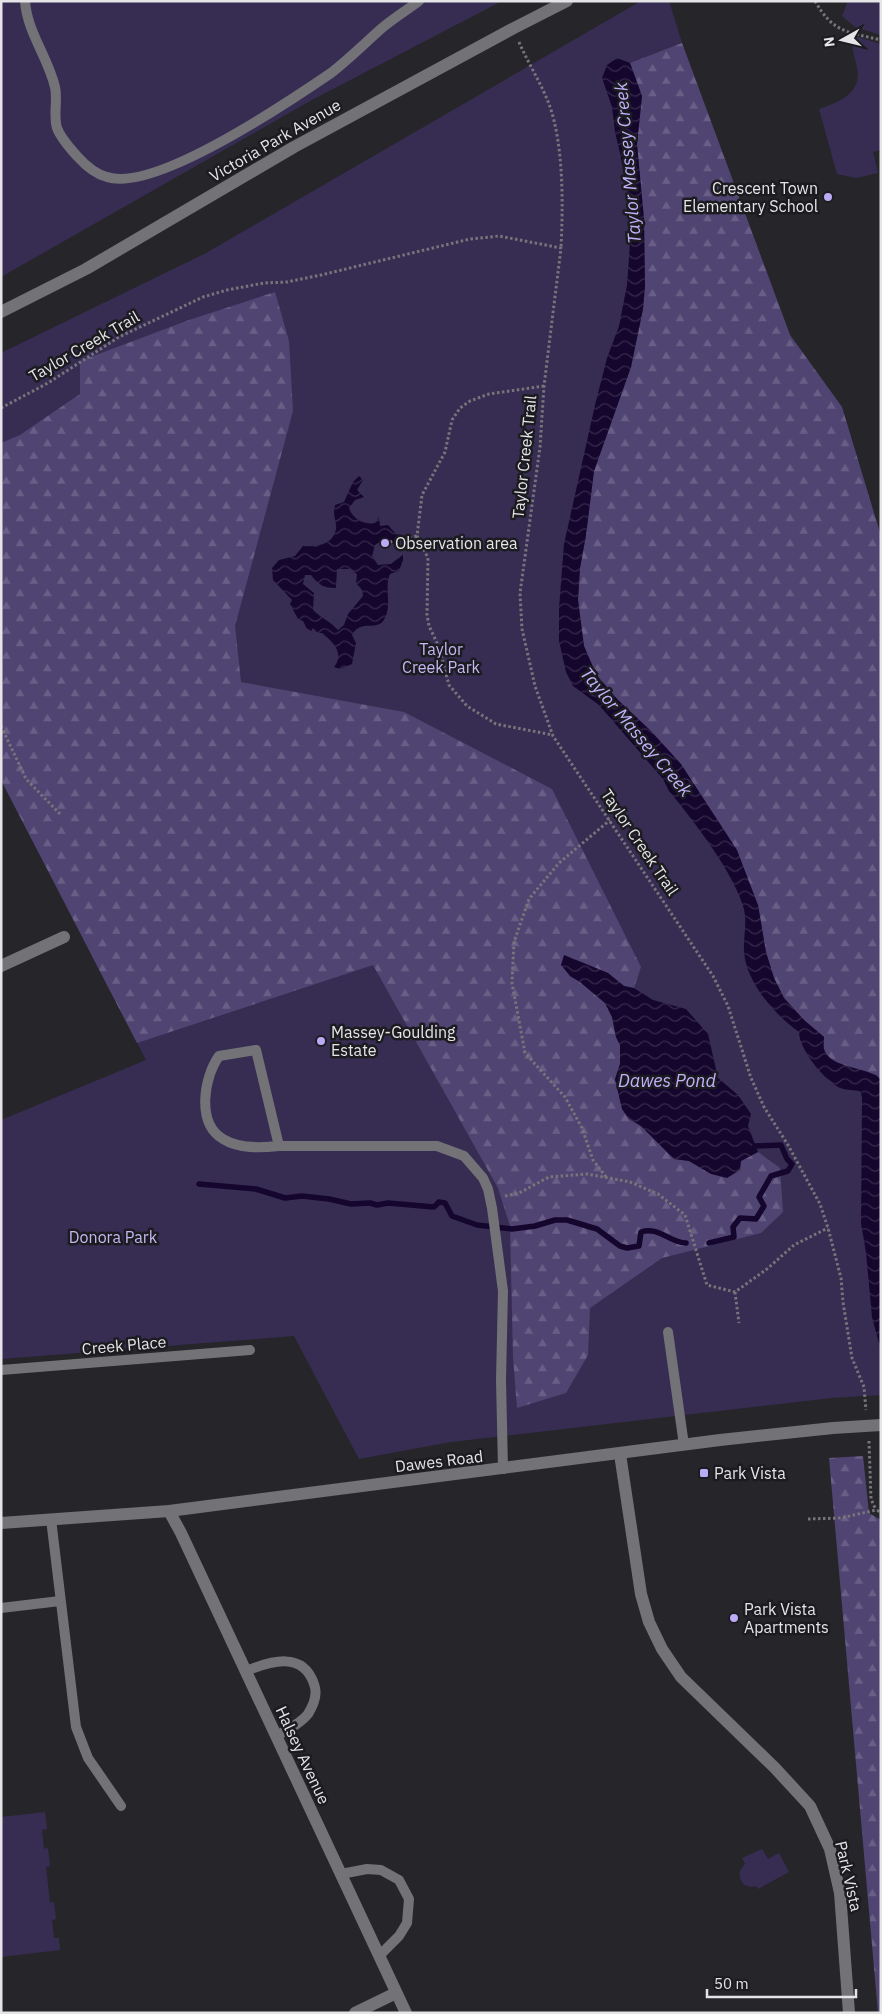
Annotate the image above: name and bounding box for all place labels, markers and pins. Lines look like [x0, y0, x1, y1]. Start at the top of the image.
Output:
place label: Crescent Town Elementary School [683, 178, 818, 216]
marker: Crescent Town Elementary School [822, 191, 834, 203]
place label: Observation area [395, 533, 518, 553]
marker: Observation area [379, 537, 391, 549]
place label: Massey-Goulding Estate [331, 1022, 456, 1060]
marker: Massey-Goulding Estate [315, 1035, 327, 1047]
place label: Park Vista [714, 1463, 786, 1483]
marker: Park Vista [698, 1467, 710, 1479]
place label: Park Vista Apartments [744, 1599, 829, 1637]
marker: Park Vista Apartments [728, 1612, 740, 1624]

